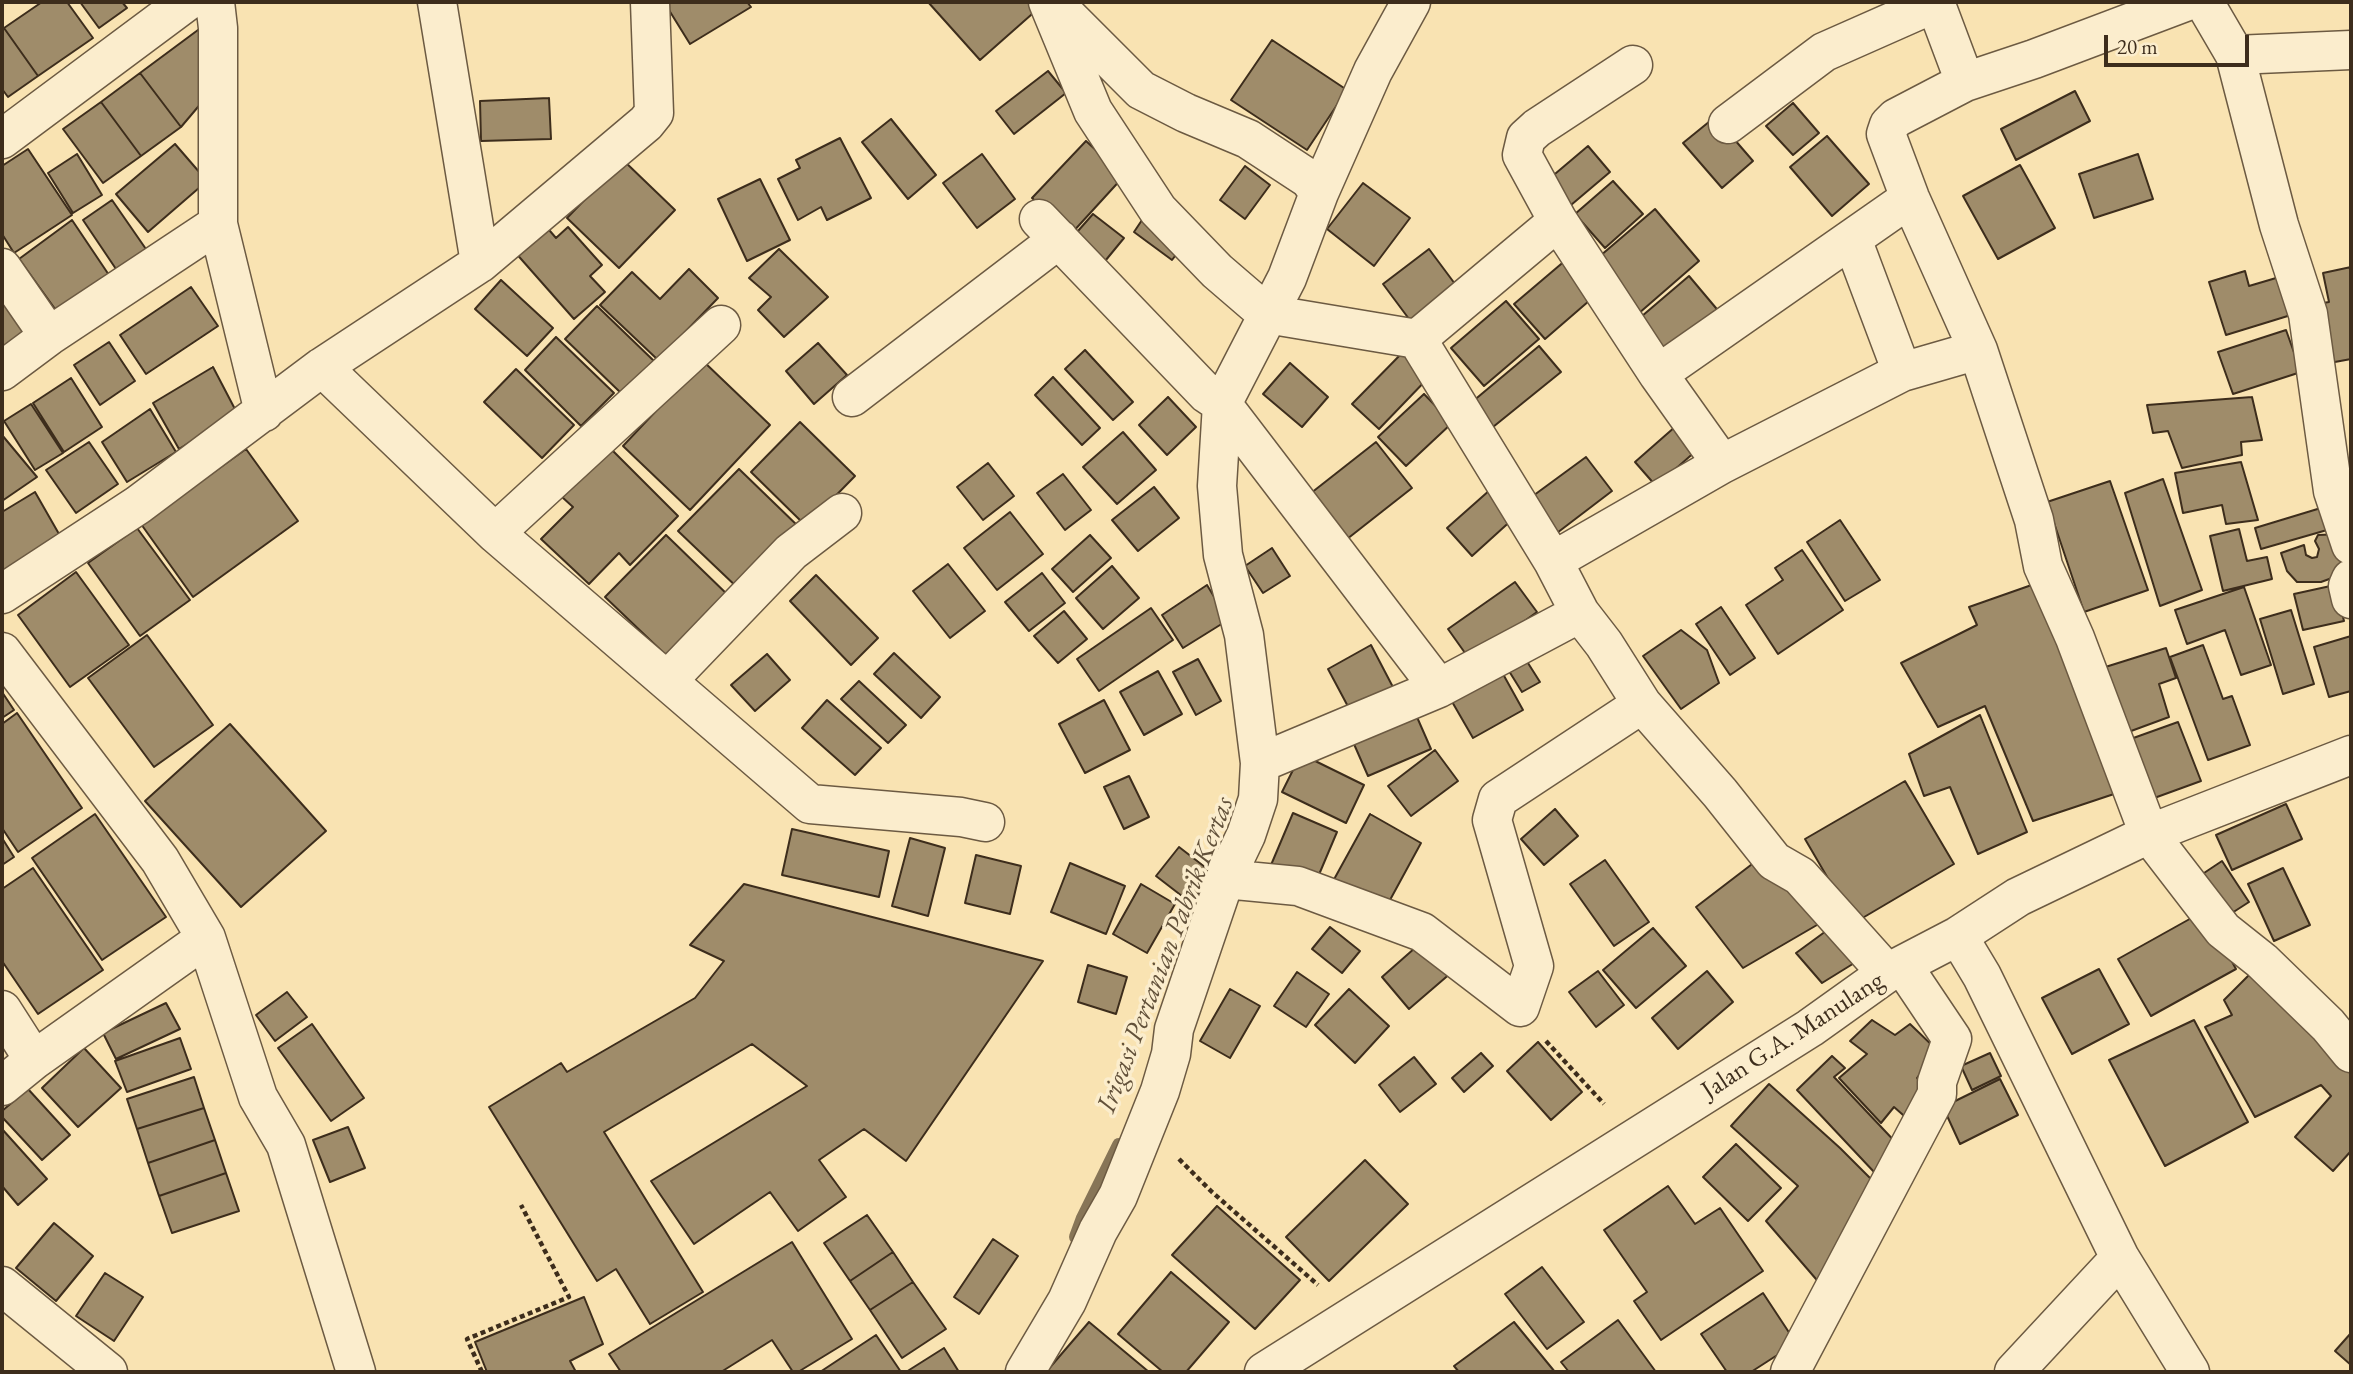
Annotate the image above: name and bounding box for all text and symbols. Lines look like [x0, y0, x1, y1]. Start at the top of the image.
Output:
scale bar [2108, 21, 2253, 65]
text: 20 m [2117, 33, 2158, 60]
water label: Irigasi Pertanian Pabrik Kertas [1090, 792, 1242, 1118]
street label: Jalan G.A. Manulang [1696, 965, 1890, 1107]

